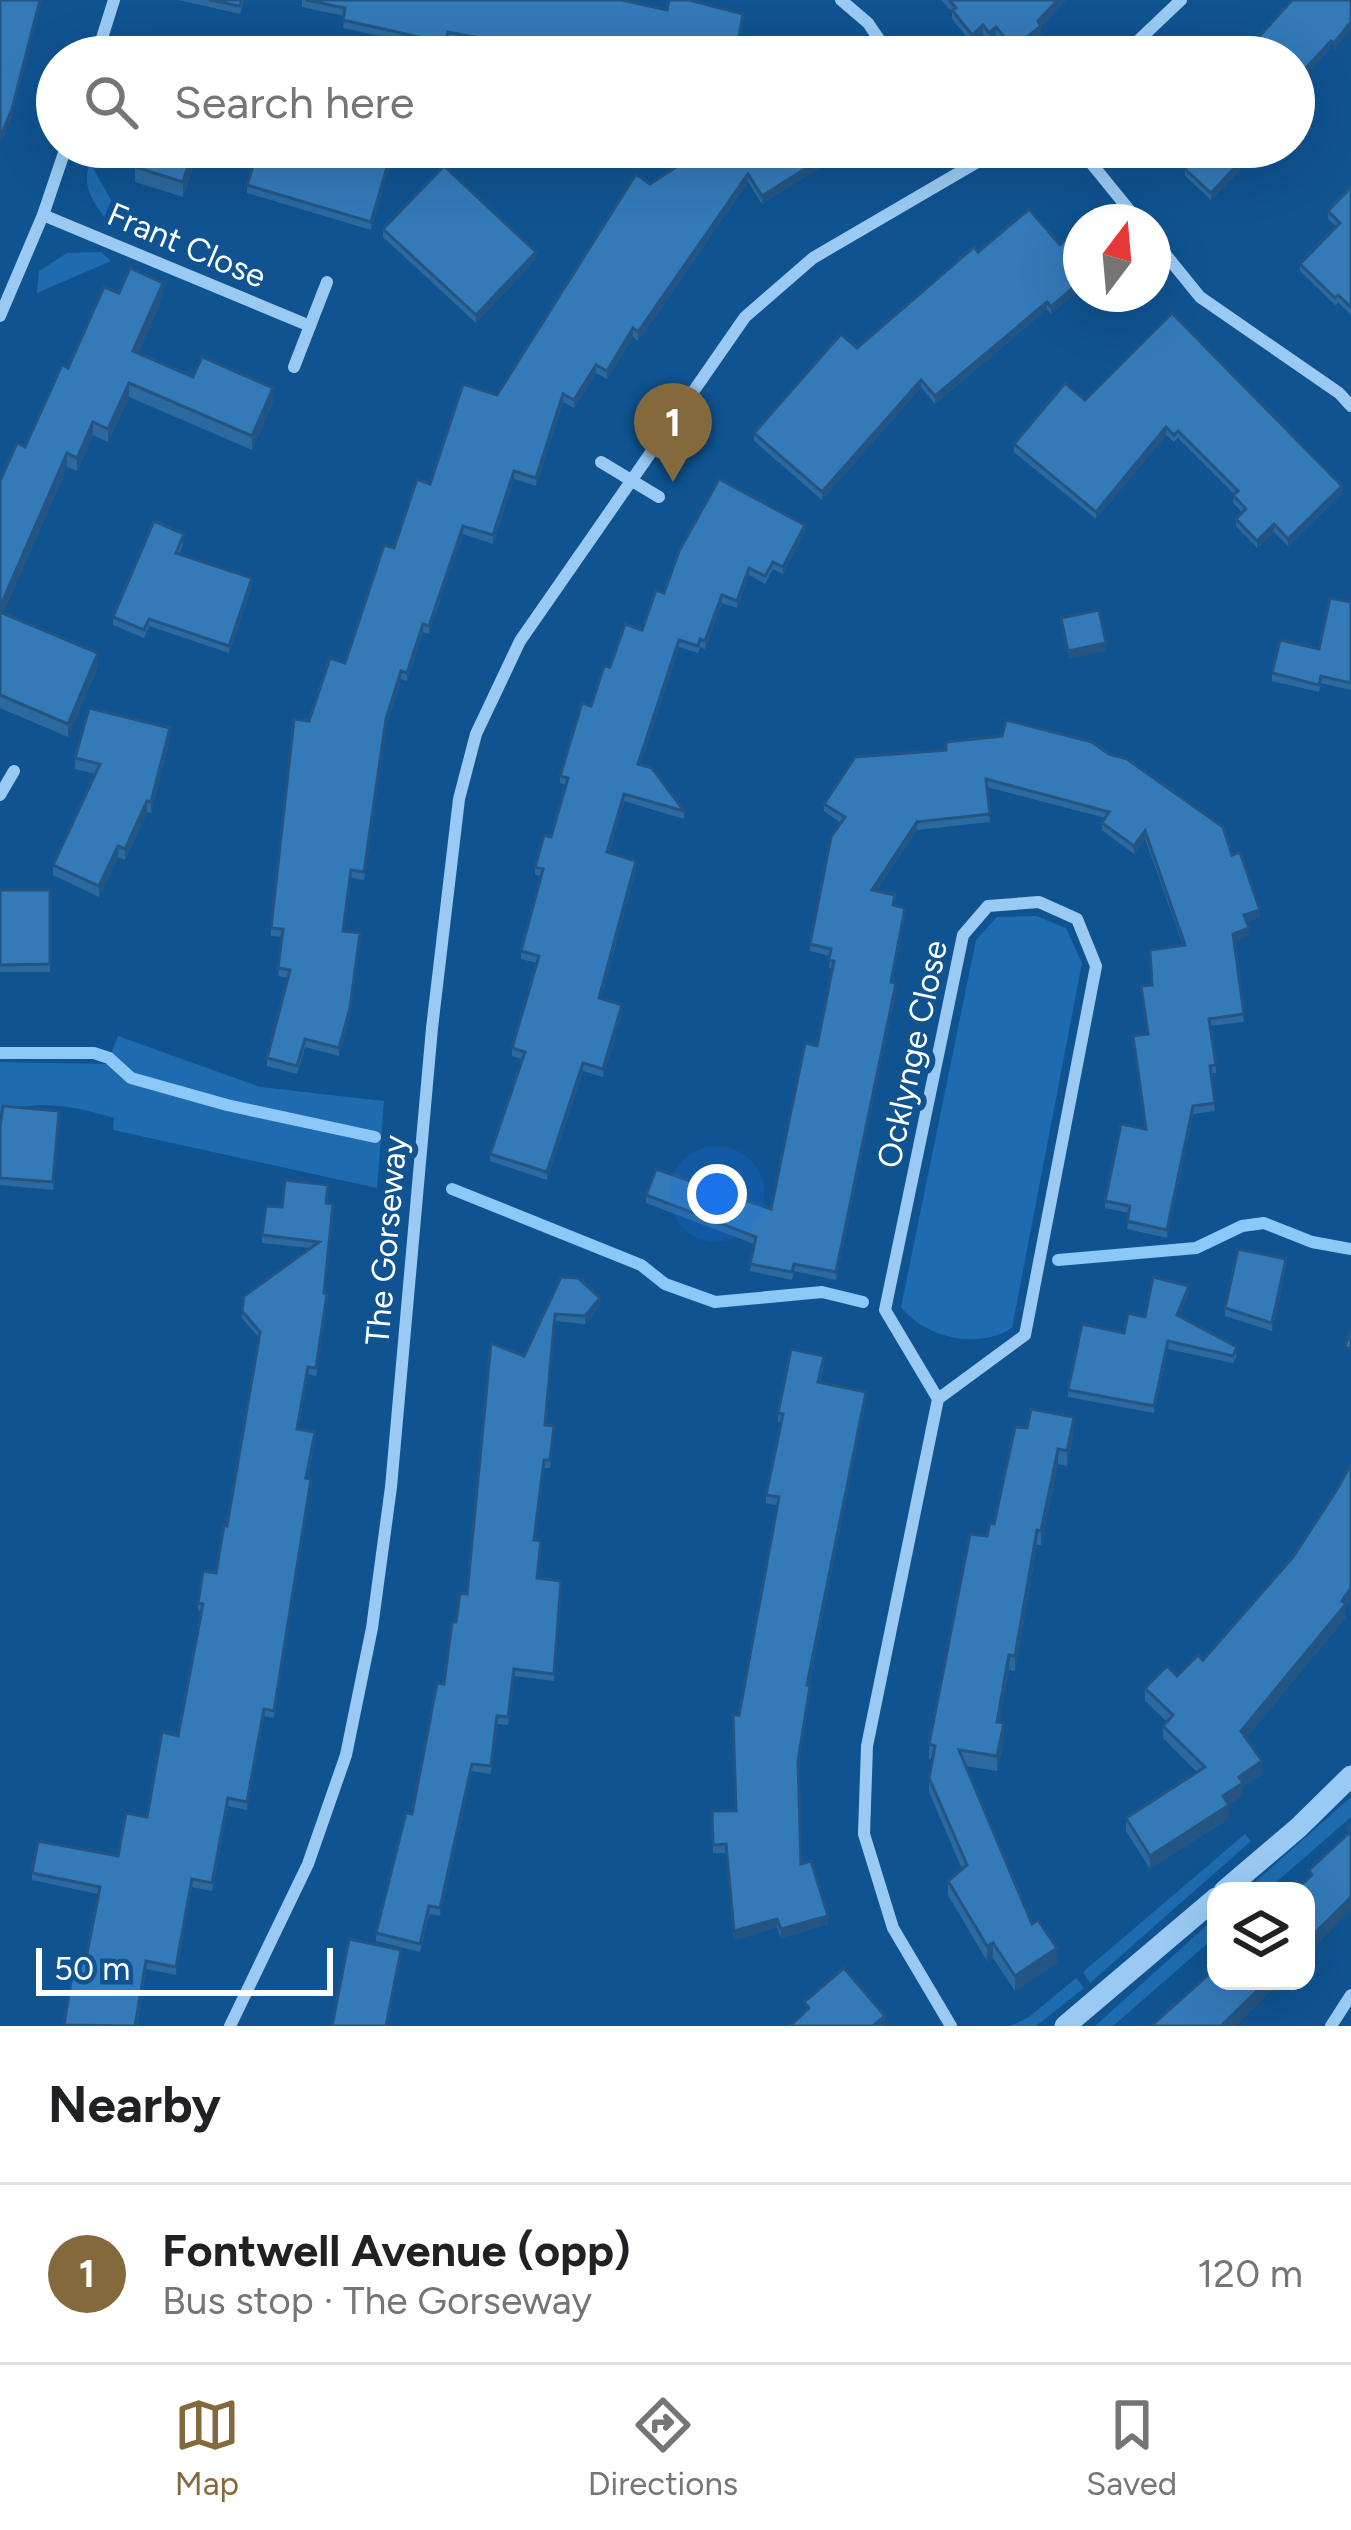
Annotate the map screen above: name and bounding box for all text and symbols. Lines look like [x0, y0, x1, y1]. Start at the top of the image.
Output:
search box [36, 36, 1315, 168]
icon: search [78, 69, 144, 135]
text: Search here [174, 75, 414, 129]
street label: Frant Close [102, 194, 272, 296]
north arrow [1063, 204, 1171, 312]
pin: 1 [634, 383, 712, 482]
street label: Ocklynge Close [869, 937, 955, 1171]
street label: The Gorseway [357, 1133, 415, 1347]
your location [687, 1164, 747, 1224]
map controls [1207, 1882, 1315, 1990]
button: layers [1207, 1882, 1315, 1990]
scale bar [36, 1942, 333, 1995]
text: 50 m [54, 1949, 130, 1988]
text: Nearby [48, 2074, 221, 2135]
text: Fontwell Avenue (opp) [162, 2223, 631, 2277]
text: 1 [79, 2250, 95, 2297]
text: 120 m [1197, 2250, 1303, 2297]
text: Bus stop · The Gorseway [162, 2277, 592, 2324]
tab: Map [174, 2392, 240, 2503]
tab: Directions [588, 2392, 738, 2503]
tab: Saved [1086, 2392, 1177, 2503]

